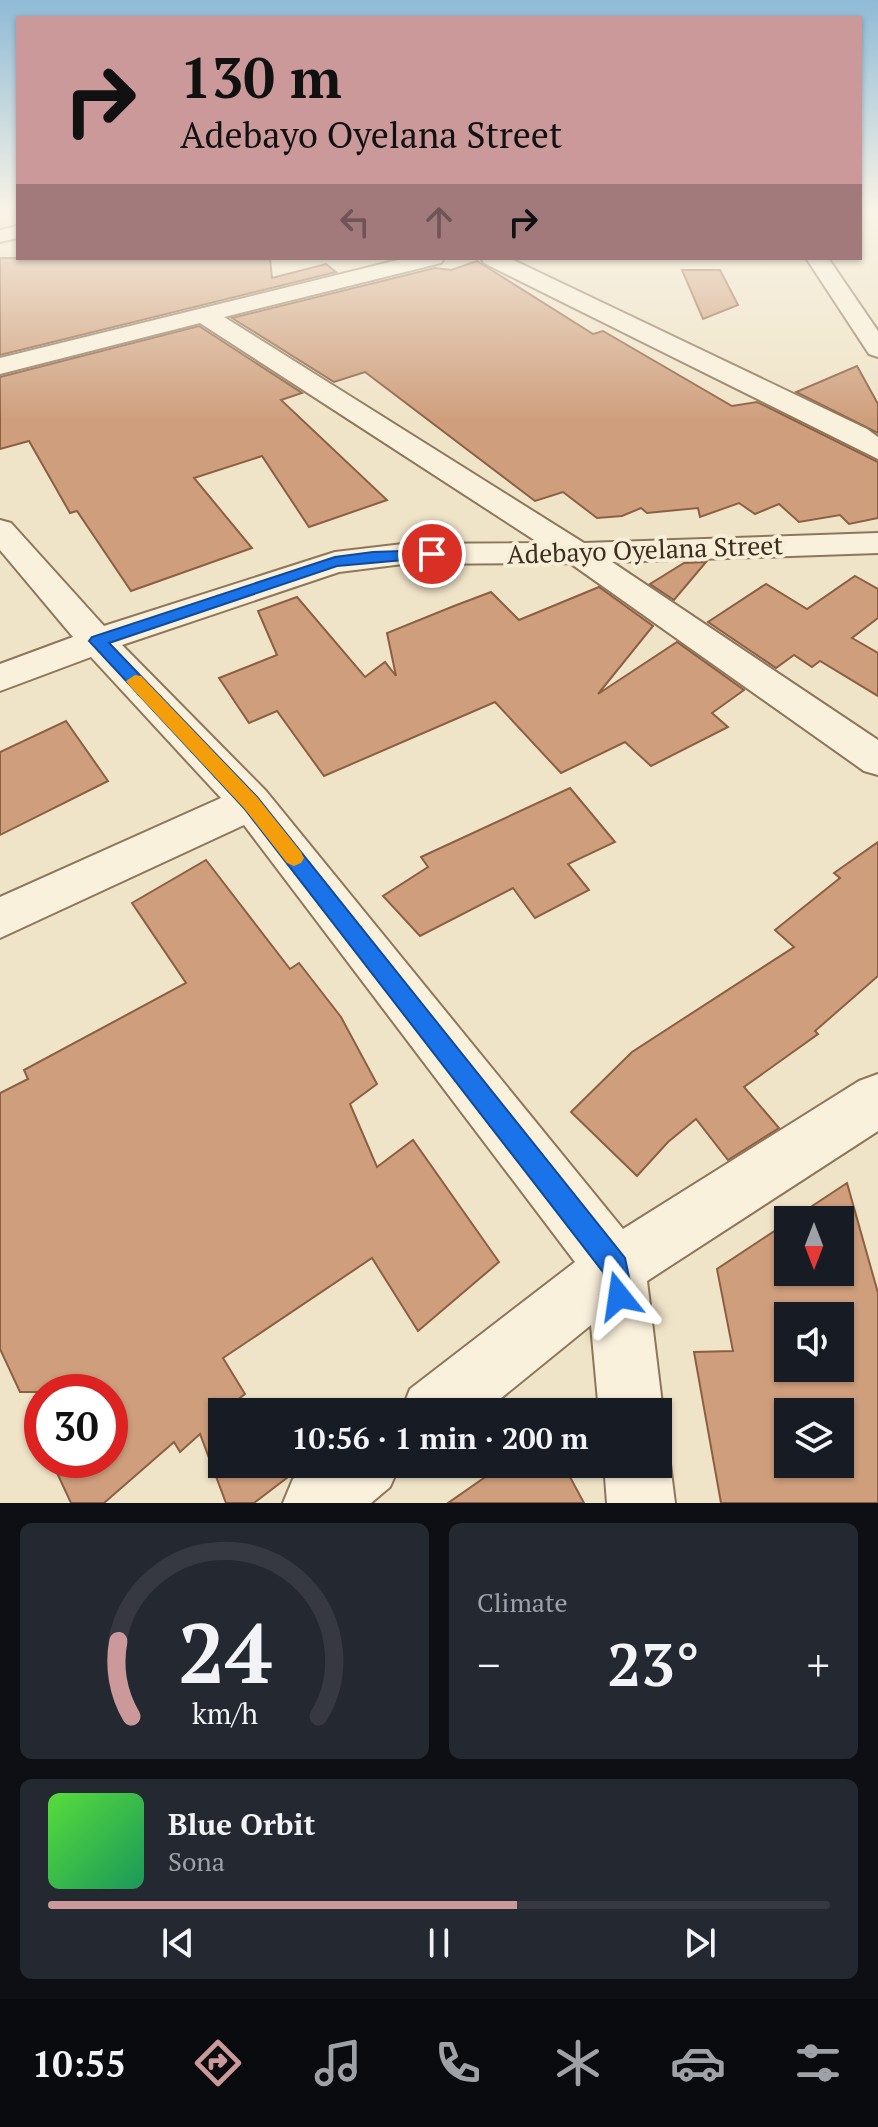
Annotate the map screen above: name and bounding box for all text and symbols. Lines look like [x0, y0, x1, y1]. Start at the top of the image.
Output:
text: 130 m [180, 40, 342, 114]
icon: right [48, 48, 152, 152]
text: Adebayo Oyelana Street [180, 111, 562, 158]
icon: left [333, 200, 377, 244]
icon: ahead [417, 200, 461, 244]
icon: right [501, 200, 545, 244]
pin [398, 520, 466, 588]
street label: Adebayo Oyelana Street [506, 527, 784, 571]
icon: arrive [410, 532, 454, 576]
north arrow [774, 1206, 854, 1286]
map controls [774, 1206, 854, 1478]
position arrow [577, 1254, 661, 1338]
button: sound [774, 1302, 854, 1382]
speed limit sign: 30 [24, 1374, 128, 1478]
button: layers [774, 1398, 854, 1478]
text: 10:56 · 1 min · 200 m [292, 1418, 588, 1458]
text: Climate [477, 1585, 568, 1619]
text: 24 [177, 1597, 272, 1707]
text: 23° [607, 1624, 700, 1703]
text: − [477, 1635, 500, 1694]
text: + [807, 1635, 830, 1694]
text: km/h [191, 1694, 258, 1732]
text: Blue Orbit [168, 1804, 315, 1844]
text: Sona [168, 1844, 225, 1878]
icon: previous [156, 1921, 200, 1965]
icon: pause [417, 1921, 461, 1965]
icon: next [678, 1921, 722, 1965]
icon: directions [190, 2035, 246, 2091]
icon: music [310, 2035, 366, 2091]
icon: phone [430, 2035, 486, 2091]
icon: climate [550, 2035, 606, 2091]
icon: car [670, 2035, 726, 2091]
icon: filters [790, 2035, 846, 2091]
text: 10:55 [32, 2040, 126, 2087]

